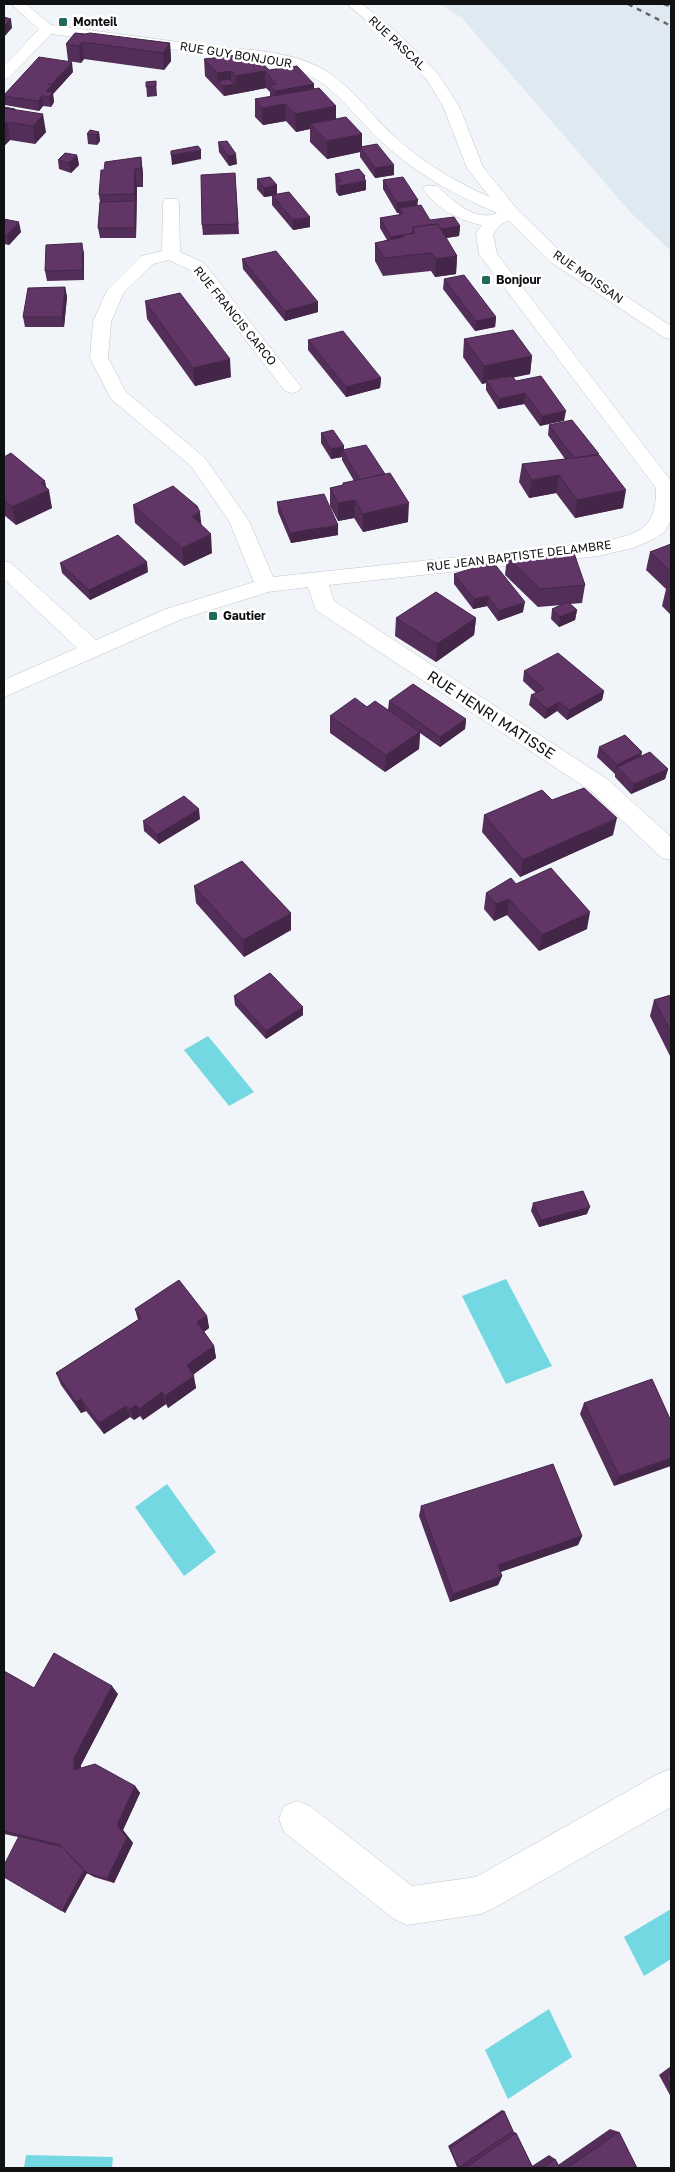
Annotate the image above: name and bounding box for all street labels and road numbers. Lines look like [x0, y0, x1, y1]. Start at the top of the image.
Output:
street label: RUE PASCAL [366, 12, 429, 73]
street label: RUE GUY BONJOUR [179, 38, 293, 71]
street label: RUE MOISSAN [550, 247, 626, 306]
street label: RUE FRANCIS CARCO [191, 263, 280, 368]
street label: RUE JEAN BAPTISTE DELAMBRE [426, 537, 612, 574]
street label: RUE HENRI MATISSE [424, 666, 559, 762]

